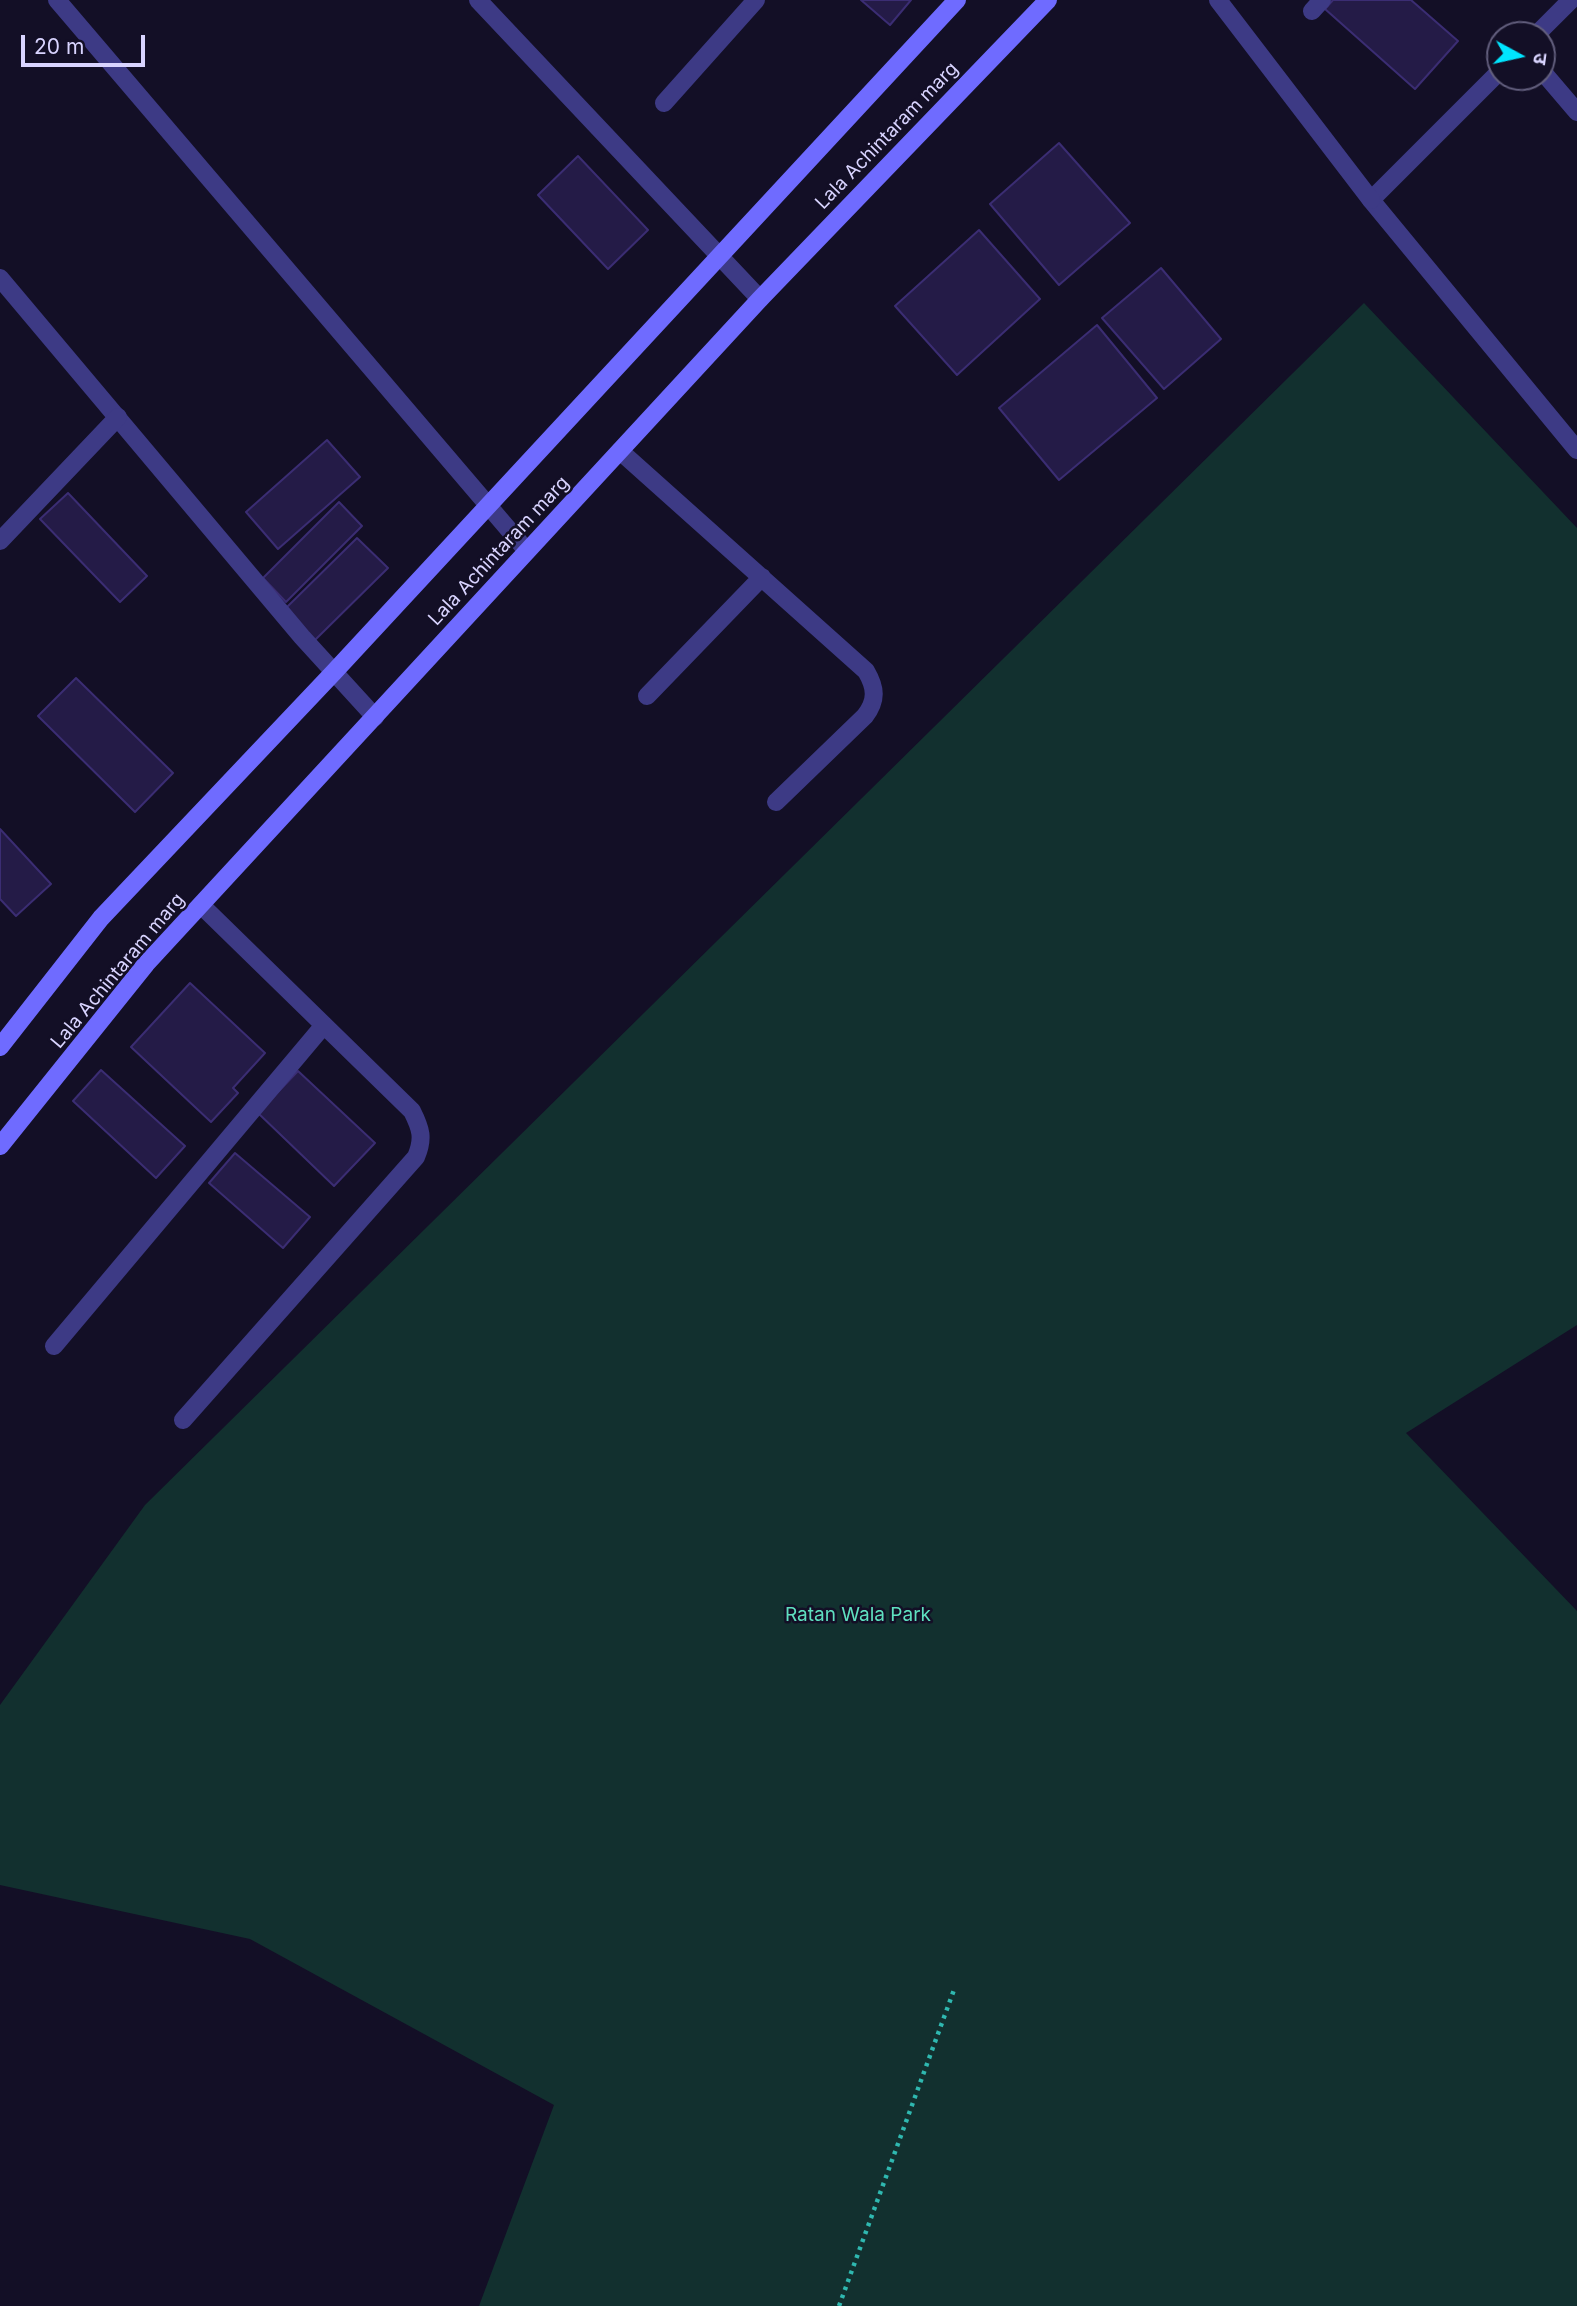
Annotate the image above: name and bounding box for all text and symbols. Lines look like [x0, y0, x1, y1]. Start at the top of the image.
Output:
scale bar [24, 21, 149, 65]
north arrow [1486, 21, 1556, 91]
text: 20 m [34, 34, 84, 59]
text: उ [1528, 52, 1552, 66]
street label: Lala Achintaram marg [811, 58, 963, 214]
street label: Lala Achintaram marg [424, 472, 574, 630]
street label: Lala Achintaram marg [46, 889, 190, 1053]
park label: Ratan Wala Park [785, 1604, 931, 1626]

